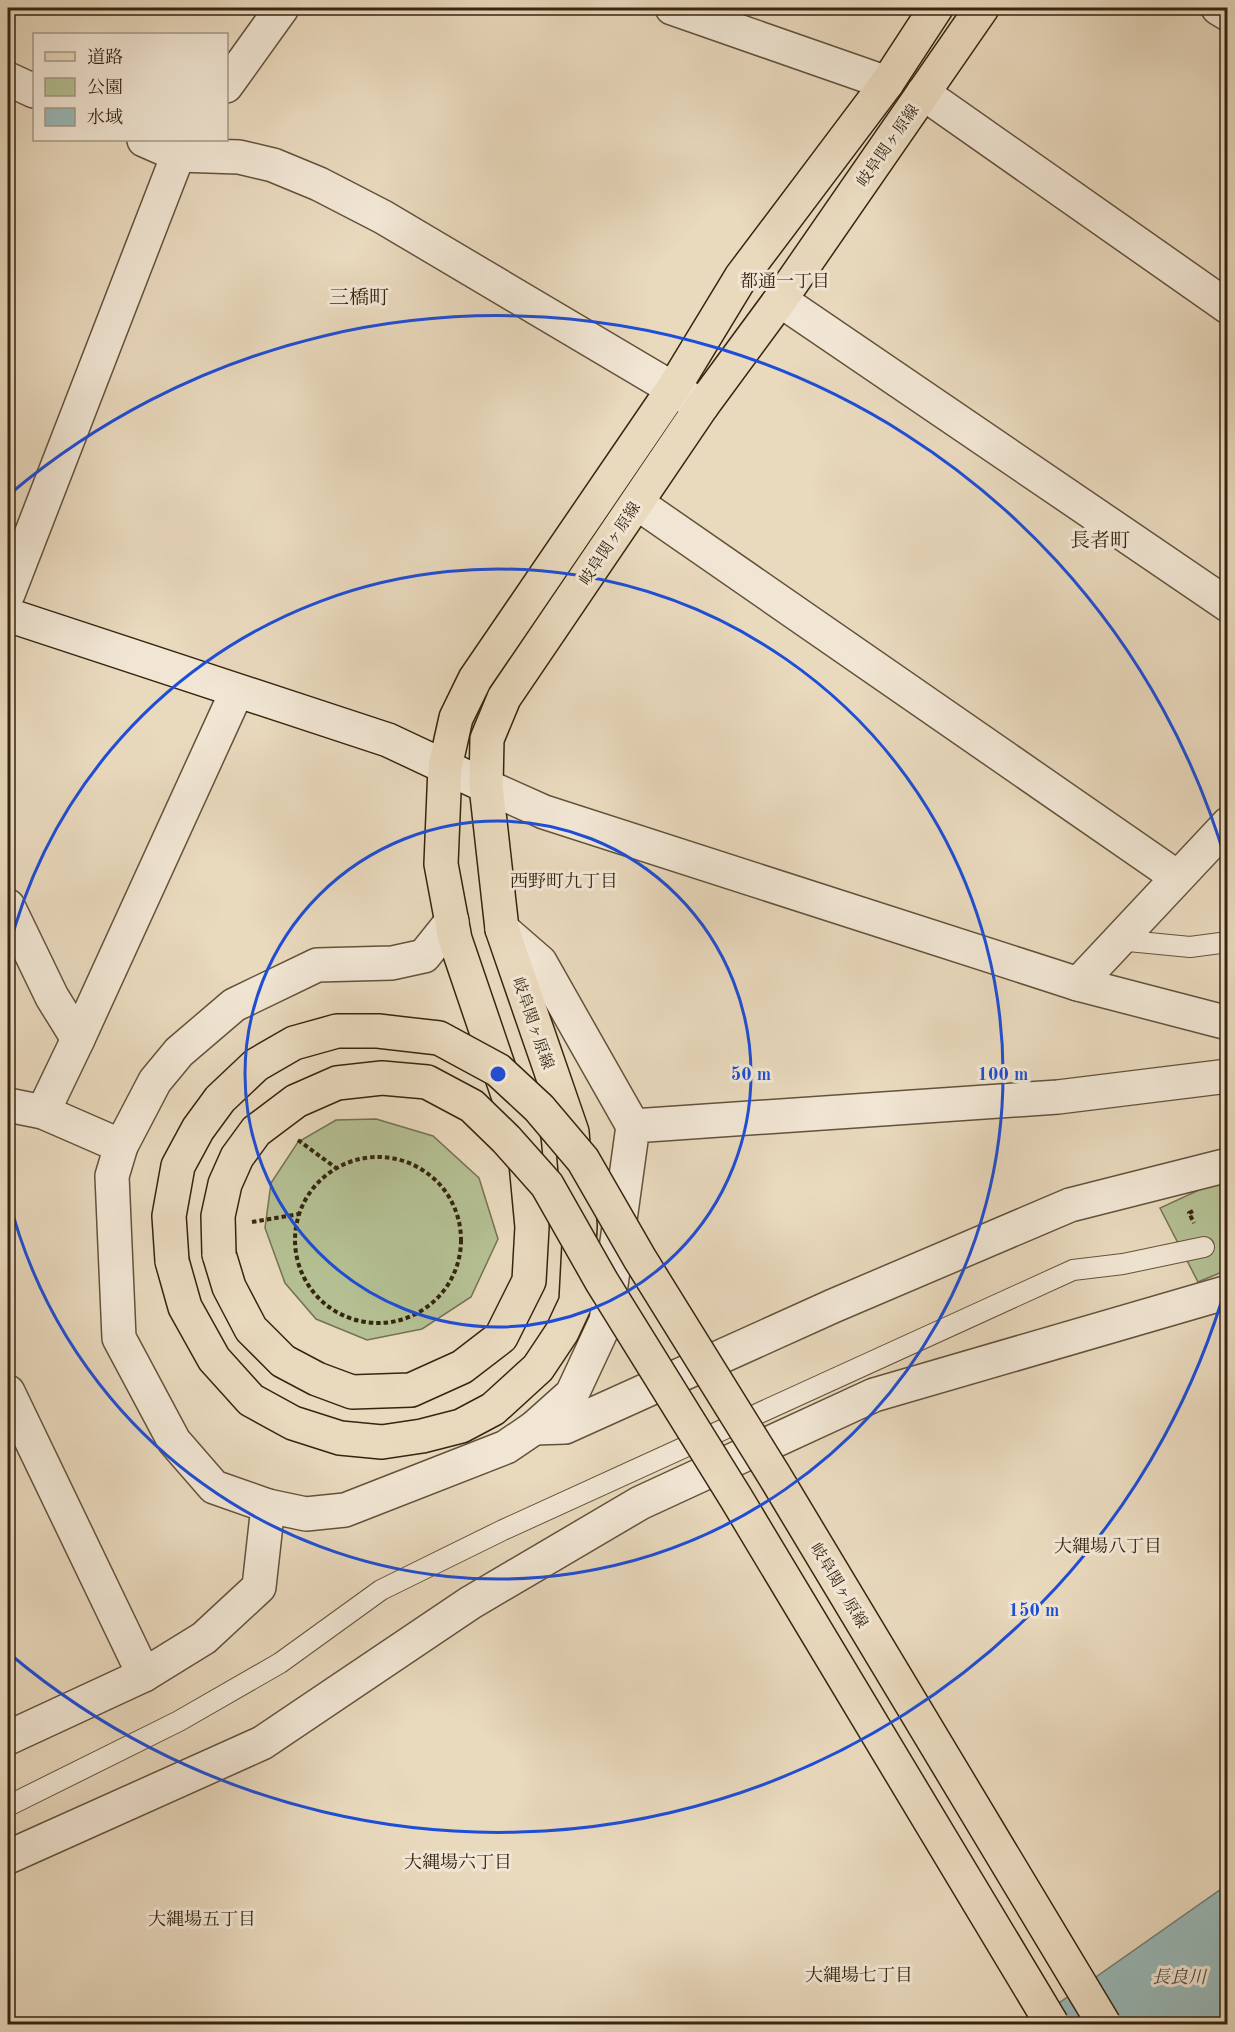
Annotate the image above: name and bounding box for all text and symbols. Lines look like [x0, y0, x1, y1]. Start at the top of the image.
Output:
legend [33, 33, 228, 141]
text: 道路 [87, 47, 123, 67]
text: 公園 [87, 78, 123, 97]
street label: 岐阜関ヶ原線 [853, 101, 923, 190]
text: 水域 [87, 107, 123, 127]
district label: 都通一丁目 [740, 272, 830, 291]
district label: 三橋町 [329, 287, 389, 309]
street label: 岐阜関ヶ原線 [576, 499, 644, 588]
district label: 長者町 [1070, 530, 1130, 552]
district label: 西野町九丁目 [510, 871, 618, 891]
street label: 岐阜関ヶ原線 [509, 975, 557, 1072]
centre of rings [488, 1064, 508, 1084]
text: 50 m [731, 1066, 771, 1084]
text: 100 m [978, 1066, 1028, 1084]
district label: 大縄場八丁目 [1054, 1536, 1162, 1556]
street label: 岐阜関ヶ原線 [807, 1540, 872, 1631]
text: 150 m [1009, 1602, 1059, 1620]
district label: 大縄場六丁目 [404, 1852, 512, 1872]
district label: 大縄場五丁目 [148, 1909, 256, 1929]
district label: 大縄場七丁目 [805, 1965, 913, 1985]
water label: 長良川 [1152, 1967, 1208, 1987]

